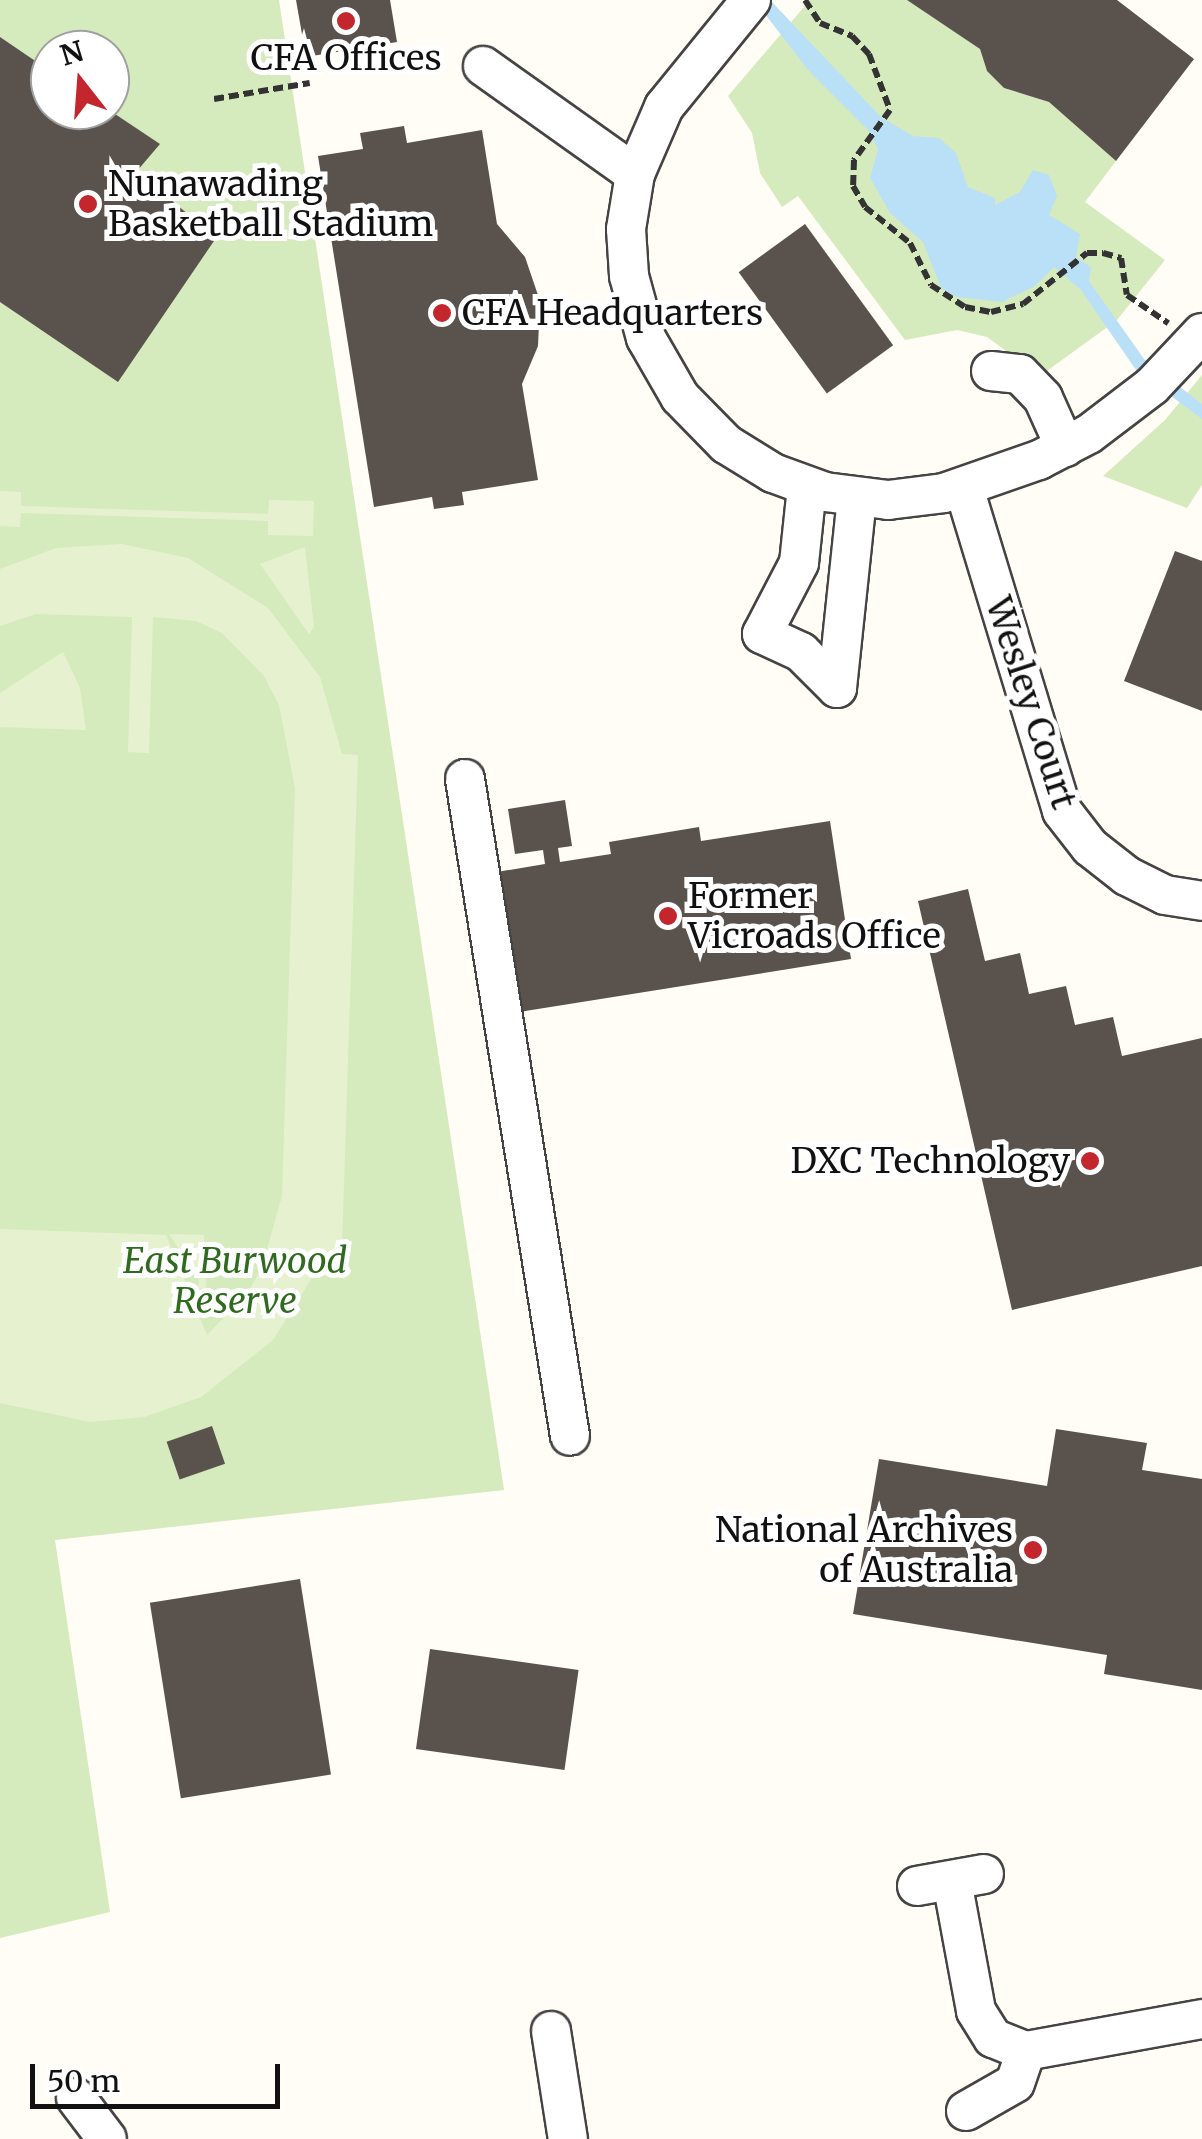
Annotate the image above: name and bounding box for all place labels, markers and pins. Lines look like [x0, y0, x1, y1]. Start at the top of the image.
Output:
marker: CFA Offices [335, 10, 357, 32]
place label: CFA Offices [250, 37, 442, 79]
place label: Nunawading Basketball Stadium [108, 163, 433, 245]
marker: Nunawading Basketball Stadium [77, 193, 99, 215]
place label: CFA Headquarters [462, 292, 763, 334]
marker: CFA Headquarters [431, 302, 453, 324]
place label: Former Vicroads Office [688, 875, 941, 957]
marker: Former Vicroads Office [657, 905, 679, 927]
place label: DXC Technology [791, 1140, 1070, 1182]
marker: DXC Technology [1079, 1150, 1101, 1172]
place label: National Archives of Australia [715, 1509, 1013, 1591]
marker: National Archives of Australia [1022, 1539, 1044, 1561]

